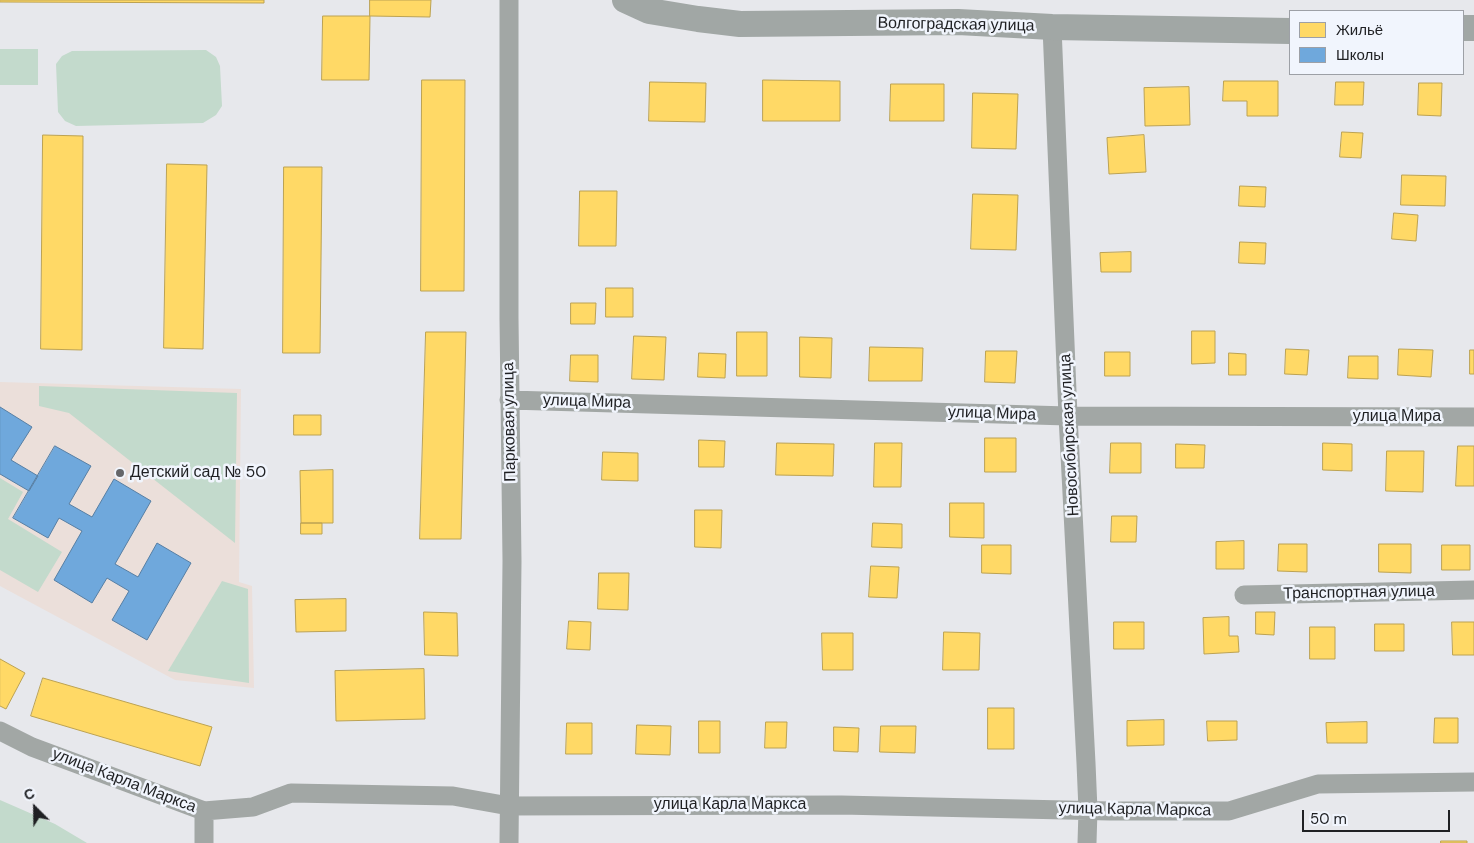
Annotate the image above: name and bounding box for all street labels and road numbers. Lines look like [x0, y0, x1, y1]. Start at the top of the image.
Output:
street label: Волгоградская улица [877, 14, 1035, 36]
street label: Новосибирская улица [1056, 353, 1084, 517]
street label: Парковая улица [499, 362, 521, 482]
street label: улица Мира [543, 391, 631, 413]
street label: улица Мира [948, 403, 1036, 425]
street label: улица Мира [1353, 407, 1441, 427]
street label: Транспортная улица [1283, 582, 1435, 604]
street label: улица Карла Маркса [49, 745, 199, 817]
street label: улица Карла Маркса [654, 795, 806, 815]
street label: улица Карла Маркса [1059, 799, 1211, 821]

